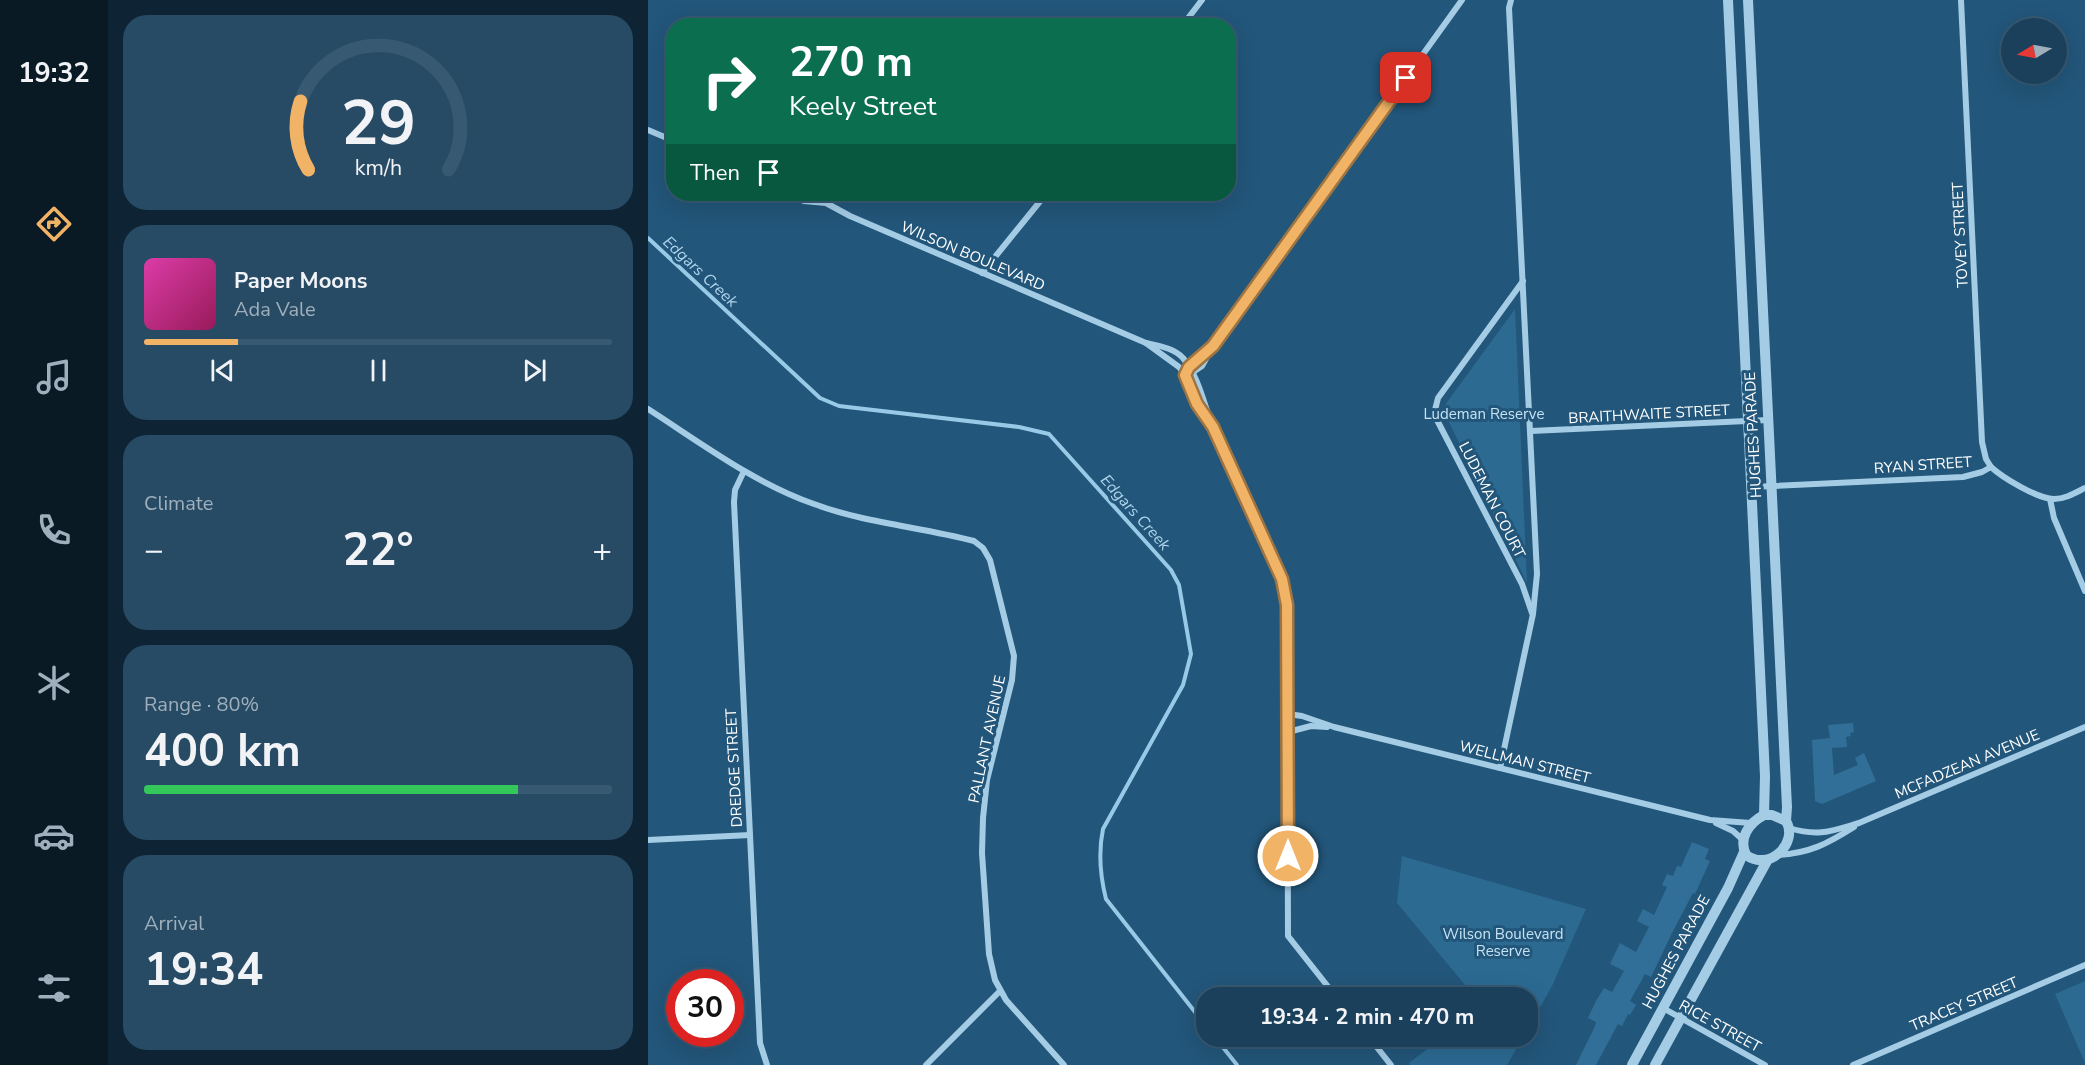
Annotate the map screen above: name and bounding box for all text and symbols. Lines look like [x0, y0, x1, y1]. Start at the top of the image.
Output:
north arrow [2001, 18, 2067, 84]
map controls [2001, 18, 2067, 84]
text: 270 m [789, 34, 913, 91]
icon: right [690, 42, 768, 120]
pin [1380, 52, 1431, 103]
text: 19:32 [18, 55, 90, 92]
icon: arrive [1389, 61, 1422, 94]
text: 29 [341, 81, 415, 166]
text: Keely Street [789, 88, 936, 125]
text: km/h [354, 153, 402, 183]
icon: arrive [752, 156, 785, 189]
text: Then [690, 158, 740, 188]
street label: TOVEY STREET [1947, 182, 1973, 288]
icon: directions [33, 203, 75, 245]
street label: WILSON BOULEVARD [898, 217, 1048, 295]
water label: Edgars Creek [658, 231, 743, 313]
text: Paper Moons [234, 266, 368, 296]
text: Ada Vale [234, 296, 316, 323]
icon: previous [206, 354, 239, 387]
icon: pause [362, 354, 395, 387]
icon: next [518, 354, 551, 387]
icon: music [33, 356, 75, 398]
street label: HUGHES PARADE [1740, 371, 1766, 499]
street label: BRAITHWAITE STREET [1568, 400, 1730, 428]
park label: Ludeman Reserve [1424, 404, 1544, 424]
street label: LUDEMAN COURT [1454, 438, 1530, 562]
street label: RYAN STREET [1873, 452, 1973, 478]
water label: Edgars Creek [1095, 470, 1176, 556]
text: Climate [144, 490, 213, 517]
icon: phone [33, 509, 75, 551]
text: 22° [342, 520, 414, 581]
text: − [144, 528, 164, 573]
text: + [592, 528, 612, 573]
icon: climate [33, 662, 75, 704]
street label: PALLANT AVENUE [964, 673, 1010, 805]
text: Range · 80% [144, 691, 259, 718]
street label: DREDGE STREET [721, 708, 747, 828]
text: 400 km [144, 721, 301, 782]
street label: MCFADZEAN AVENUE [1892, 724, 2042, 804]
street label: WELLMAN STREET [1457, 736, 1593, 788]
icon: car [33, 815, 75, 857]
position arrow [1256, 824, 1320, 888]
street label: HUGHES PARADE [1638, 892, 1714, 1012]
text: Arrival [144, 910, 204, 937]
park label: Wilson Boulevard Reserve [1443, 924, 1563, 961]
text: 19:34 [144, 940, 263, 1001]
icon: filters [33, 967, 75, 1009]
speed limit sign: 30 [666, 969, 744, 1047]
street label: TRACEY STREET [1907, 972, 2021, 1036]
street label: RICE STREET [1675, 995, 1765, 1057]
text: 19:34 · 2 min · 470 m [1260, 1002, 1474, 1032]

